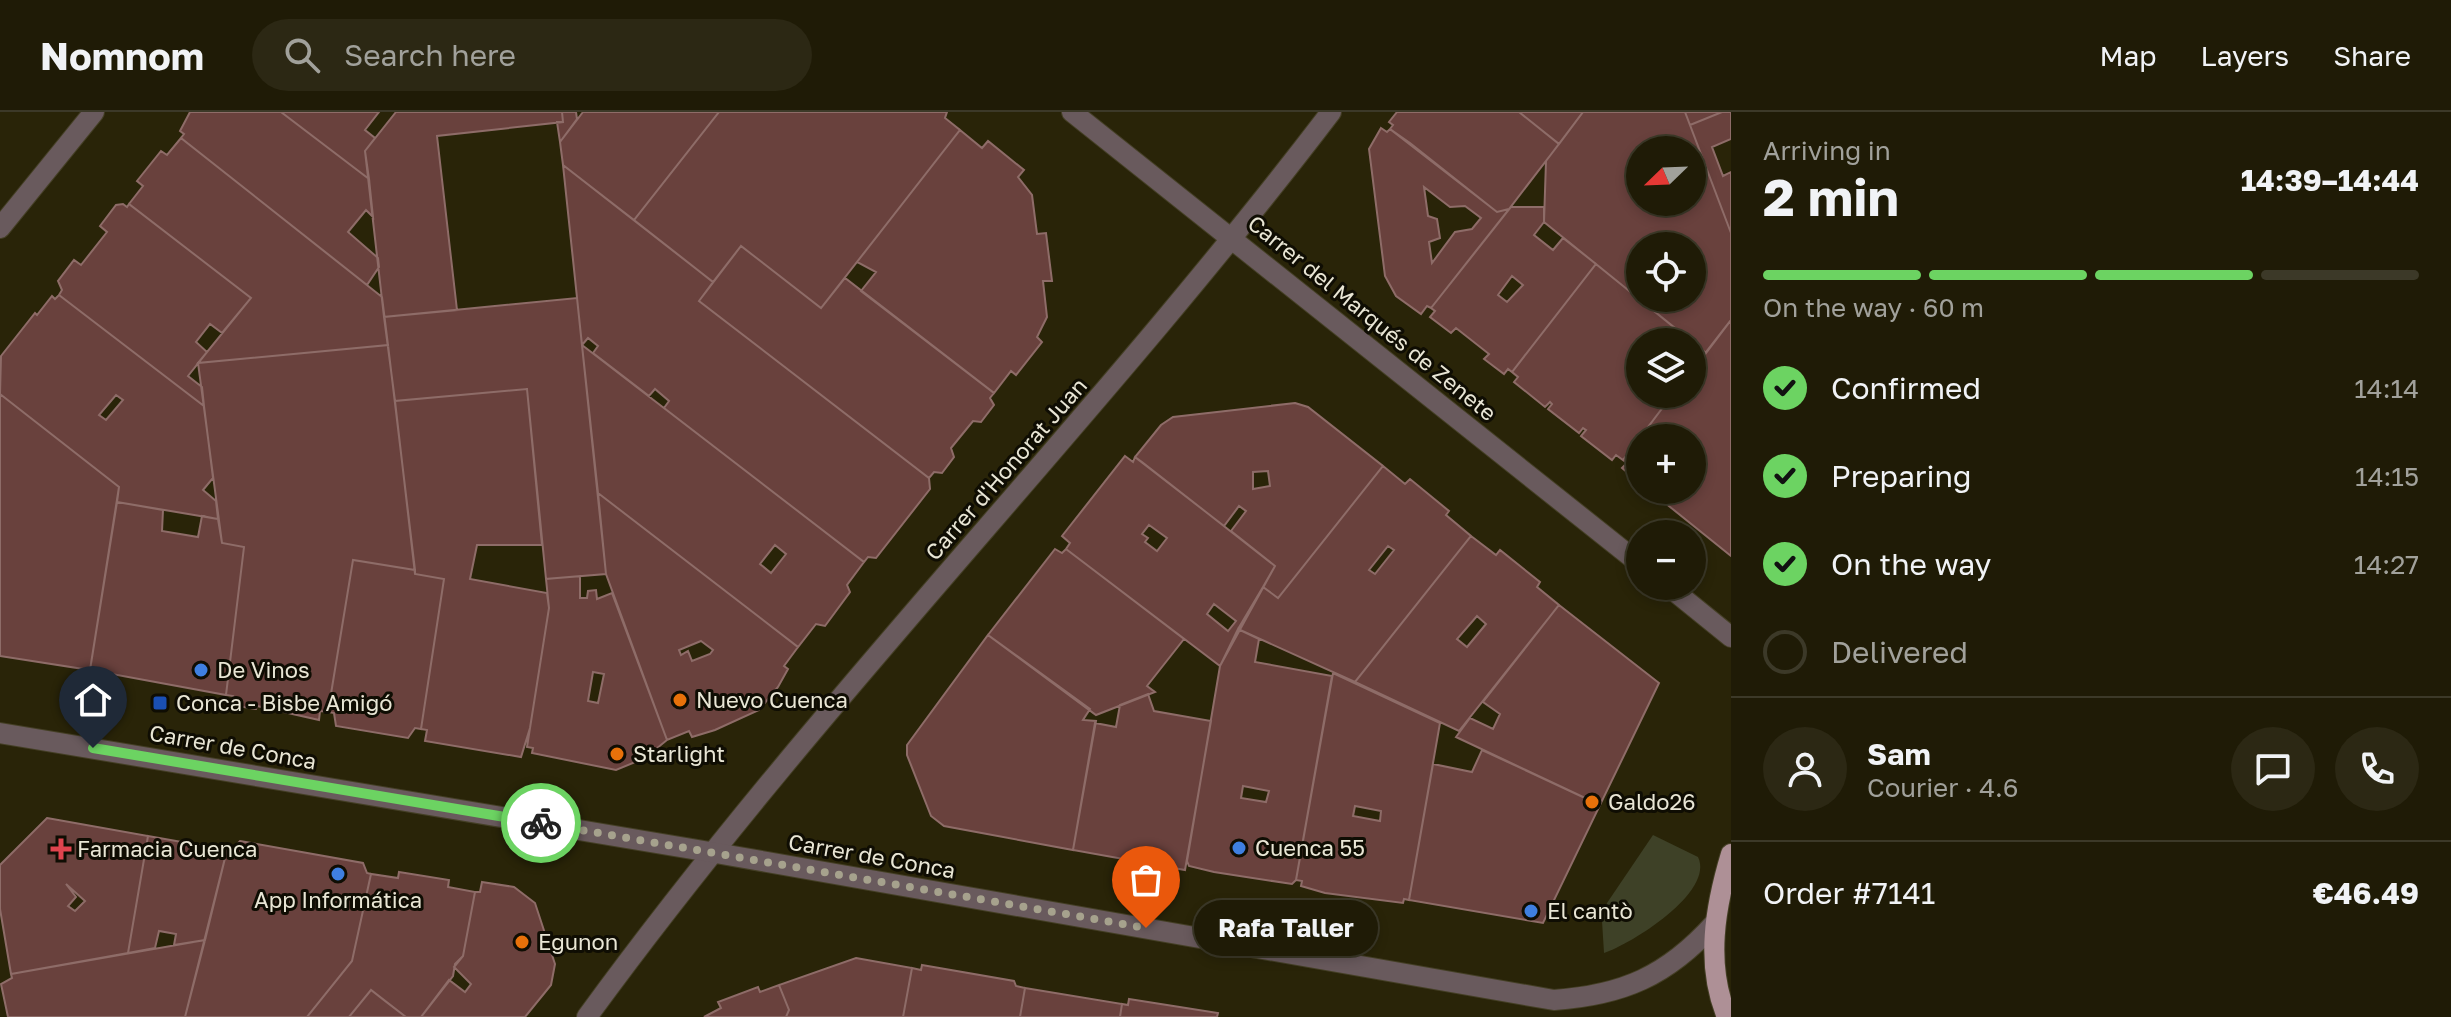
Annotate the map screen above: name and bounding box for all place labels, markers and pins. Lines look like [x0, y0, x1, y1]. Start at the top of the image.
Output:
place label: De Vinos [217, 656, 310, 683]
marker: De Vinos [192, 661, 210, 679]
pin [59, 666, 127, 748]
place label: Nuevo Cuenca [696, 686, 848, 713]
place label: Conca - Bisbe Amigó [176, 689, 392, 716]
marker: Nuevo Cuenca [671, 691, 689, 709]
marker: Conca - Bisbe Amigó [151, 694, 169, 712]
place label: Starlight [633, 740, 725, 767]
marker: Starlight [608, 745, 626, 763]
place label: Galdo26 [1608, 788, 1696, 815]
marker: Galdo26 [1583, 793, 1601, 811]
place label: Cuenca 55 [1255, 834, 1365, 861]
place label: Farmacia Cuenca [77, 835, 257, 862]
marker: Cuenca 55 [1230, 839, 1248, 857]
marker: Farmacia Cuenca [52, 840, 70, 858]
pin [1112, 846, 1180, 928]
marker: App Informática [329, 865, 347, 883]
place label: App Informática [254, 886, 422, 913]
place label: El cantò [1547, 897, 1633, 924]
callout: Rafa Taller [1194, 900, 1378, 956]
marker: El cantò [1522, 902, 1540, 920]
place label: Egunon [538, 928, 618, 955]
marker: Egunon [513, 933, 531, 951]

